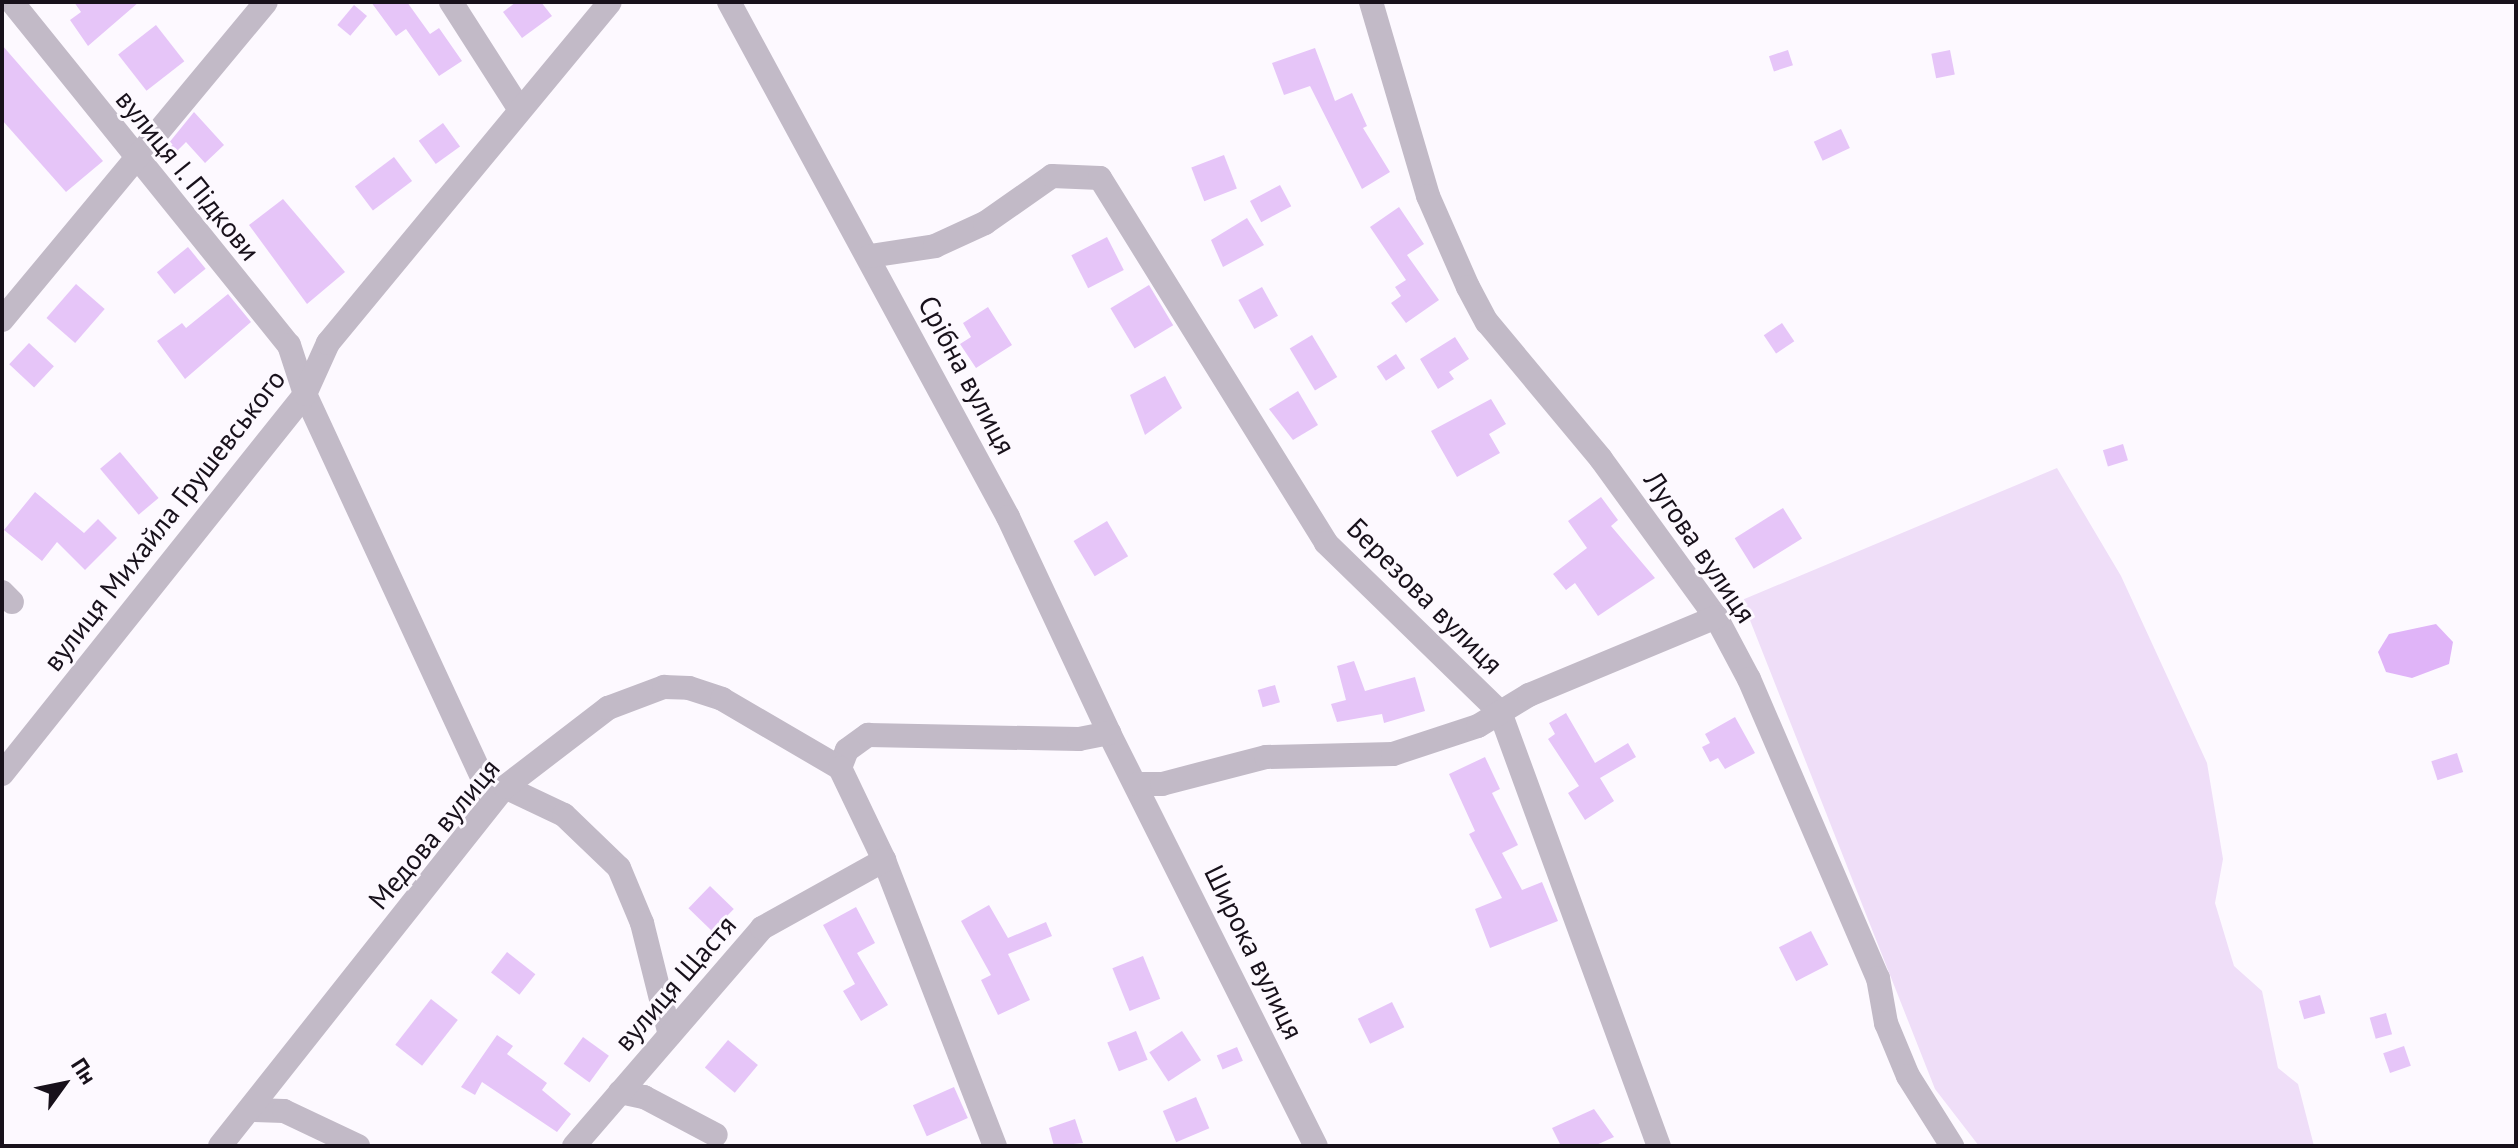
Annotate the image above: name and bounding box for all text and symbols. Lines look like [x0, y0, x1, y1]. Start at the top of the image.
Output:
street label: вулиця І. Підкови [108, 82, 268, 268]
street label: Срібна вулиця [911, 290, 1023, 460]
street label: вулиця Михайла Грушевського [36, 363, 292, 677]
street label: Лугова вулиця [1637, 465, 1763, 629]
street label: Березова вулиця [1340, 511, 1510, 681]
street label: Медова вулиця [361, 752, 507, 916]
street label: Широка вулиця [1197, 860, 1311, 1044]
street label: вулиця Щастя [607, 909, 743, 1057]
north arrow [24, 1044, 104, 1124]
text: Пн [65, 1052, 103, 1089]

